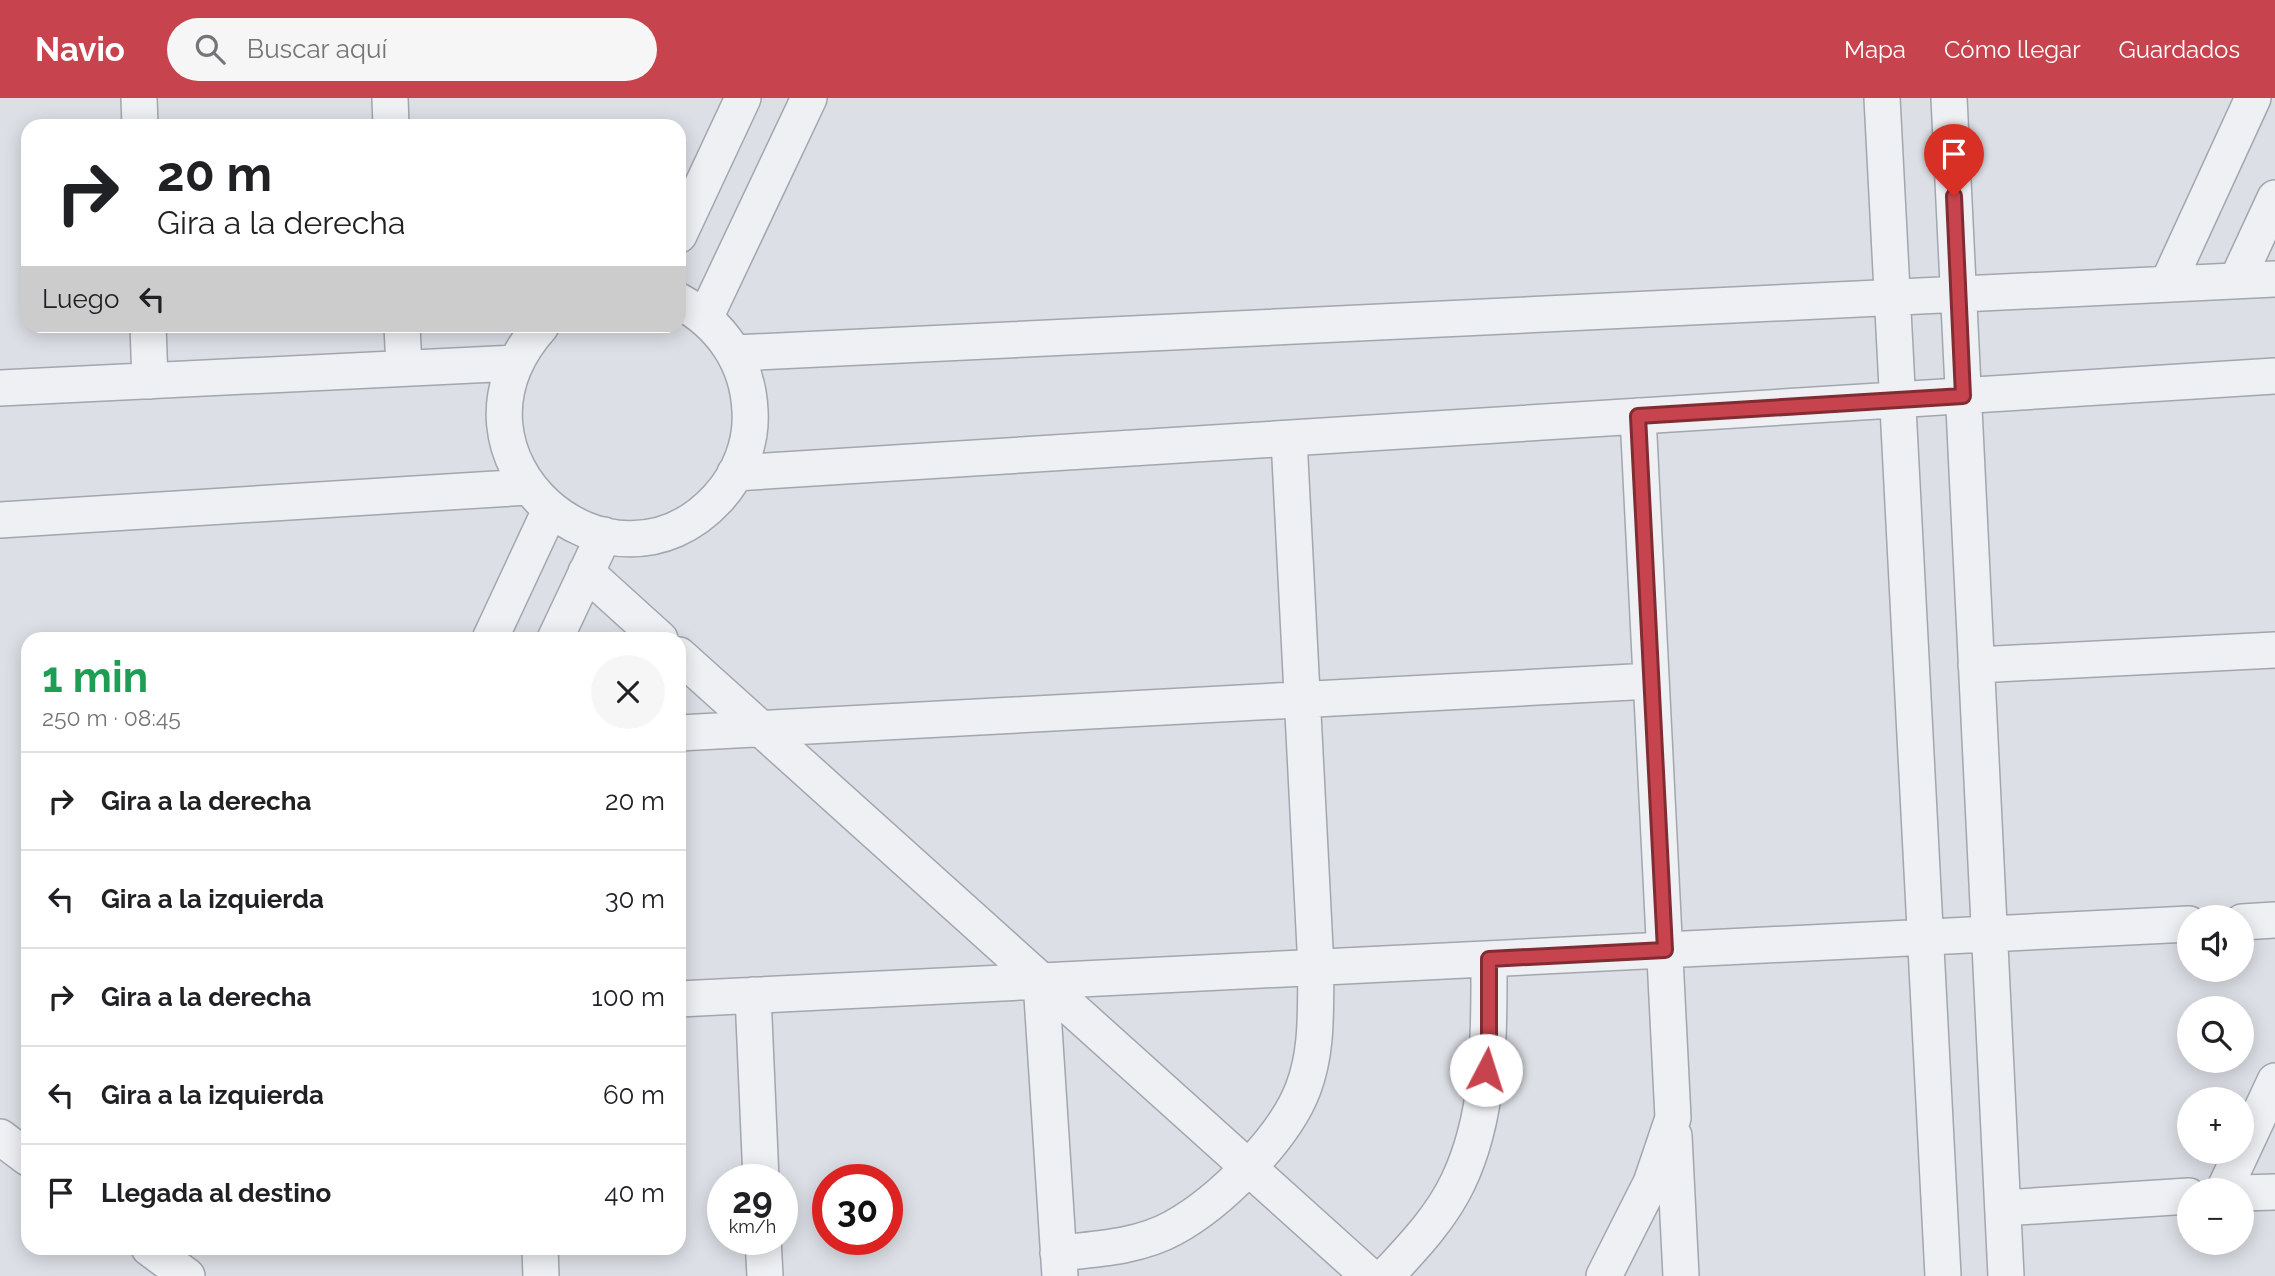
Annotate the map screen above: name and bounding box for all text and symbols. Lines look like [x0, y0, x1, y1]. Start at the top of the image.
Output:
search box [167, 18, 657, 81]
text: Navio [35, 30, 125, 69]
icon: search [191, 30, 229, 68]
text: Buscar aquí [247, 34, 387, 64]
text: Mapa [1844, 35, 1906, 64]
text: Cómo llegar [1944, 35, 2081, 64]
text: Guardados [2119, 35, 2240, 64]
pin [1924, 124, 1984, 196]
icon: arrive [1935, 135, 1973, 173]
text: 20 m [157, 145, 272, 202]
icon: right [42, 147, 133, 238]
text: Gira a la derecha [157, 204, 405, 241]
icon: left [133, 280, 171, 318]
text: Luego [42, 284, 119, 314]
text: 1 min [42, 653, 148, 702]
button: close [591, 655, 665, 729]
text: 250 m · 08:45 [42, 704, 181, 731]
icon: right [42, 782, 80, 820]
text: Gira a la derecha [101, 786, 311, 816]
text: 20 m [605, 786, 665, 816]
icon: left [42, 880, 80, 918]
text: Gira a la izquierda [101, 884, 324, 914]
text: 30 m [605, 884, 665, 914]
map controls [2177, 905, 2254, 1255]
button: sound [2177, 905, 2254, 982]
icon: right [42, 978, 80, 1016]
text: Gira a la derecha [101, 982, 311, 1012]
text: 100 m [592, 982, 665, 1012]
button: search [2177, 996, 2254, 1073]
position arrow [1449, 1033, 1523, 1107]
icon: left [42, 1076, 80, 1114]
text: Gira a la izquierda [101, 1080, 324, 1110]
text: 60 m [603, 1080, 665, 1110]
button: + [2177, 1087, 2254, 1164]
speed limit sign: 30 [812, 1164, 903, 1255]
icon: arrive [42, 1174, 80, 1212]
text: Llegada al destino [101, 1178, 331, 1208]
text: 40 m [604, 1178, 665, 1208]
button: − [2177, 1178, 2254, 1255]
text: 29 [732, 1180, 773, 1221]
text: km/h [729, 1216, 776, 1237]

